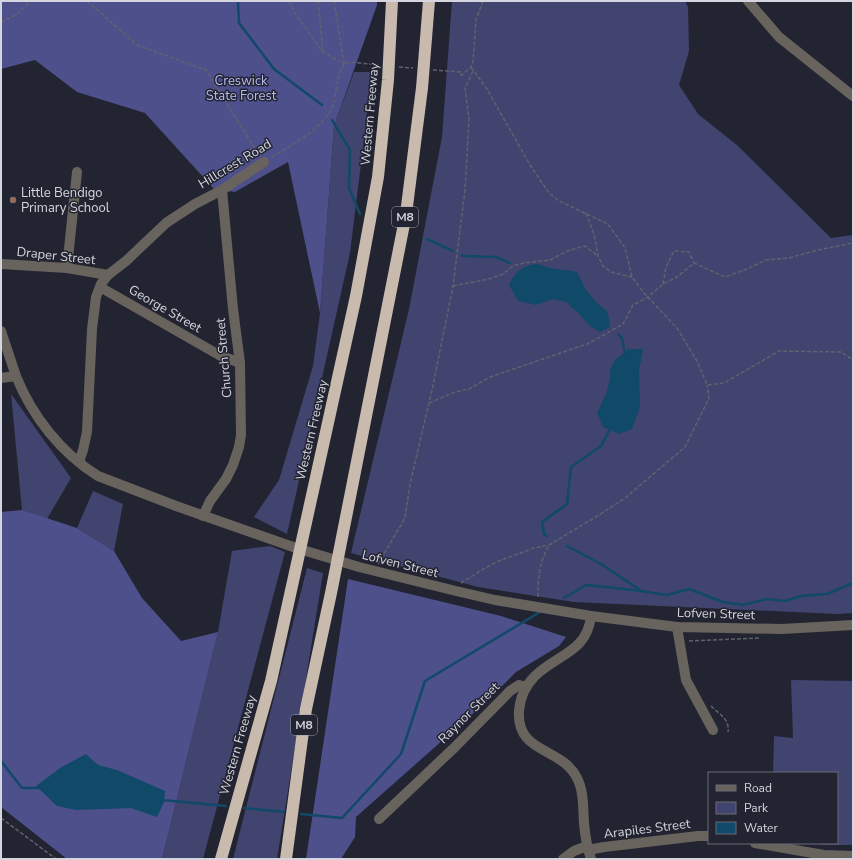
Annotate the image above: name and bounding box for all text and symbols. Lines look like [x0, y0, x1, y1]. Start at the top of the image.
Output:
street label: Western Freeway [357, 62, 383, 166]
park label: Creswick State Forest [206, 72, 277, 105]
street label: Hillcrest Road [195, 135, 275, 193]
place label: Little Bendigo Primary School [21, 184, 110, 217]
marker: Little Bendigo Primary School [8, 195, 18, 205]
road number: M8 [392, 207, 418, 227]
street label: Draper Street [16, 243, 97, 269]
street label: George Street [125, 281, 205, 337]
street label: Church Street [212, 317, 236, 399]
street label: Western Freeway [292, 377, 332, 482]
street label: Lofven Street [360, 546, 440, 582]
street label: Lofven Street [677, 604, 756, 624]
street label: Raynor Street [434, 678, 504, 748]
street label: Western Freeway [215, 693, 261, 797]
road number: M8 [291, 715, 317, 735]
legend [708, 772, 838, 844]
text: Road [744, 780, 772, 796]
text: Park [744, 800, 769, 816]
street label: Arapiles Street [603, 815, 692, 843]
text: Water [744, 820, 778, 836]

